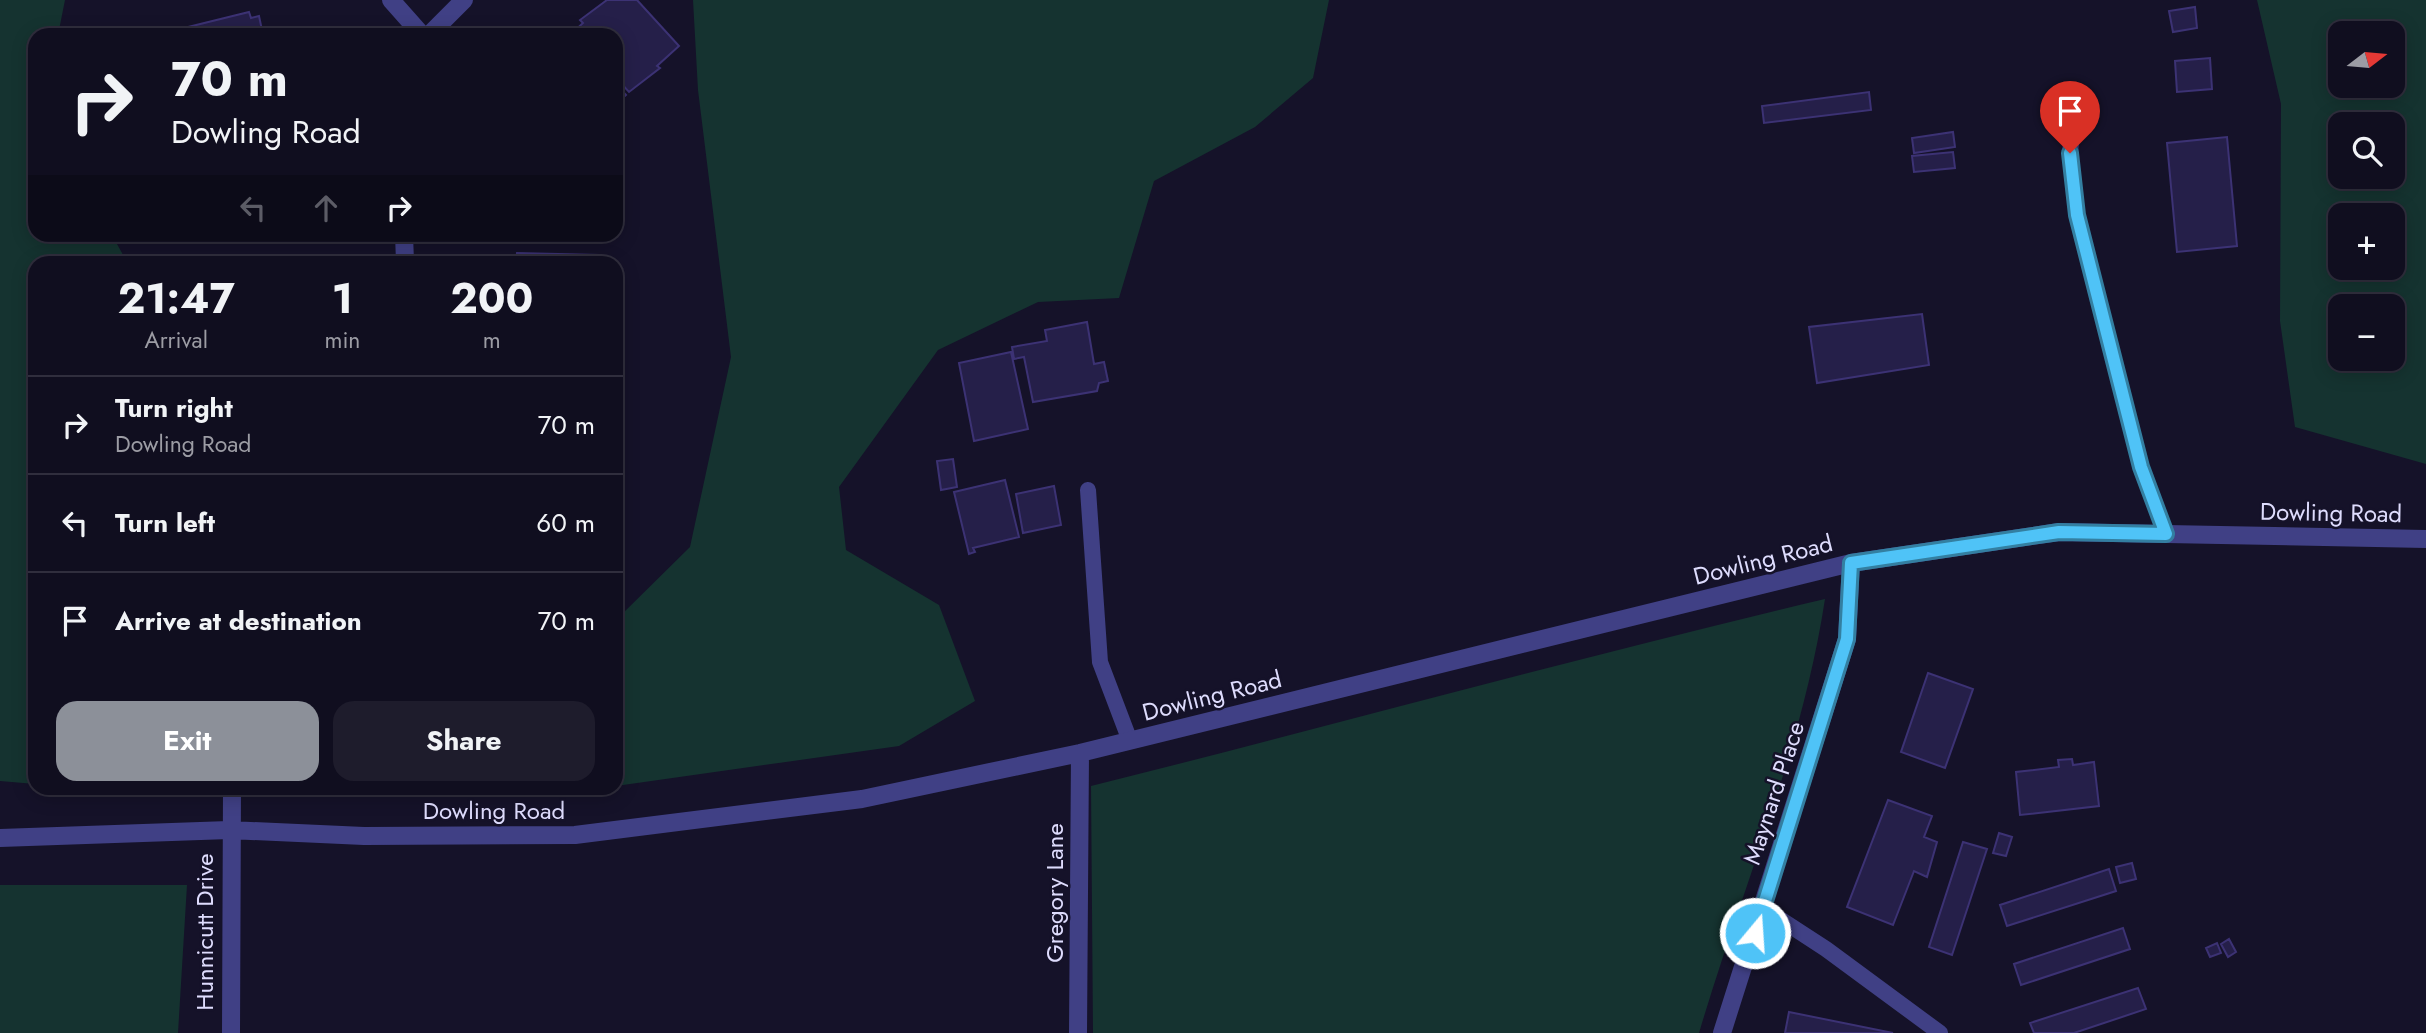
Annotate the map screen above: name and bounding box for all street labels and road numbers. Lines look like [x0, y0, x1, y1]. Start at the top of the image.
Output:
street label: Dowling Road [2260, 494, 2403, 531]
street label: Dowling Road [1690, 525, 1836, 594]
street label: Dowling Road [1139, 661, 1285, 730]
street label: Maynard Place [1734, 717, 1813, 869]
street label: Dowling Road [423, 793, 565, 828]
street label: Gregory Lane [1037, 823, 1072, 963]
street label: Hunnicutt Drive [187, 853, 222, 1011]

